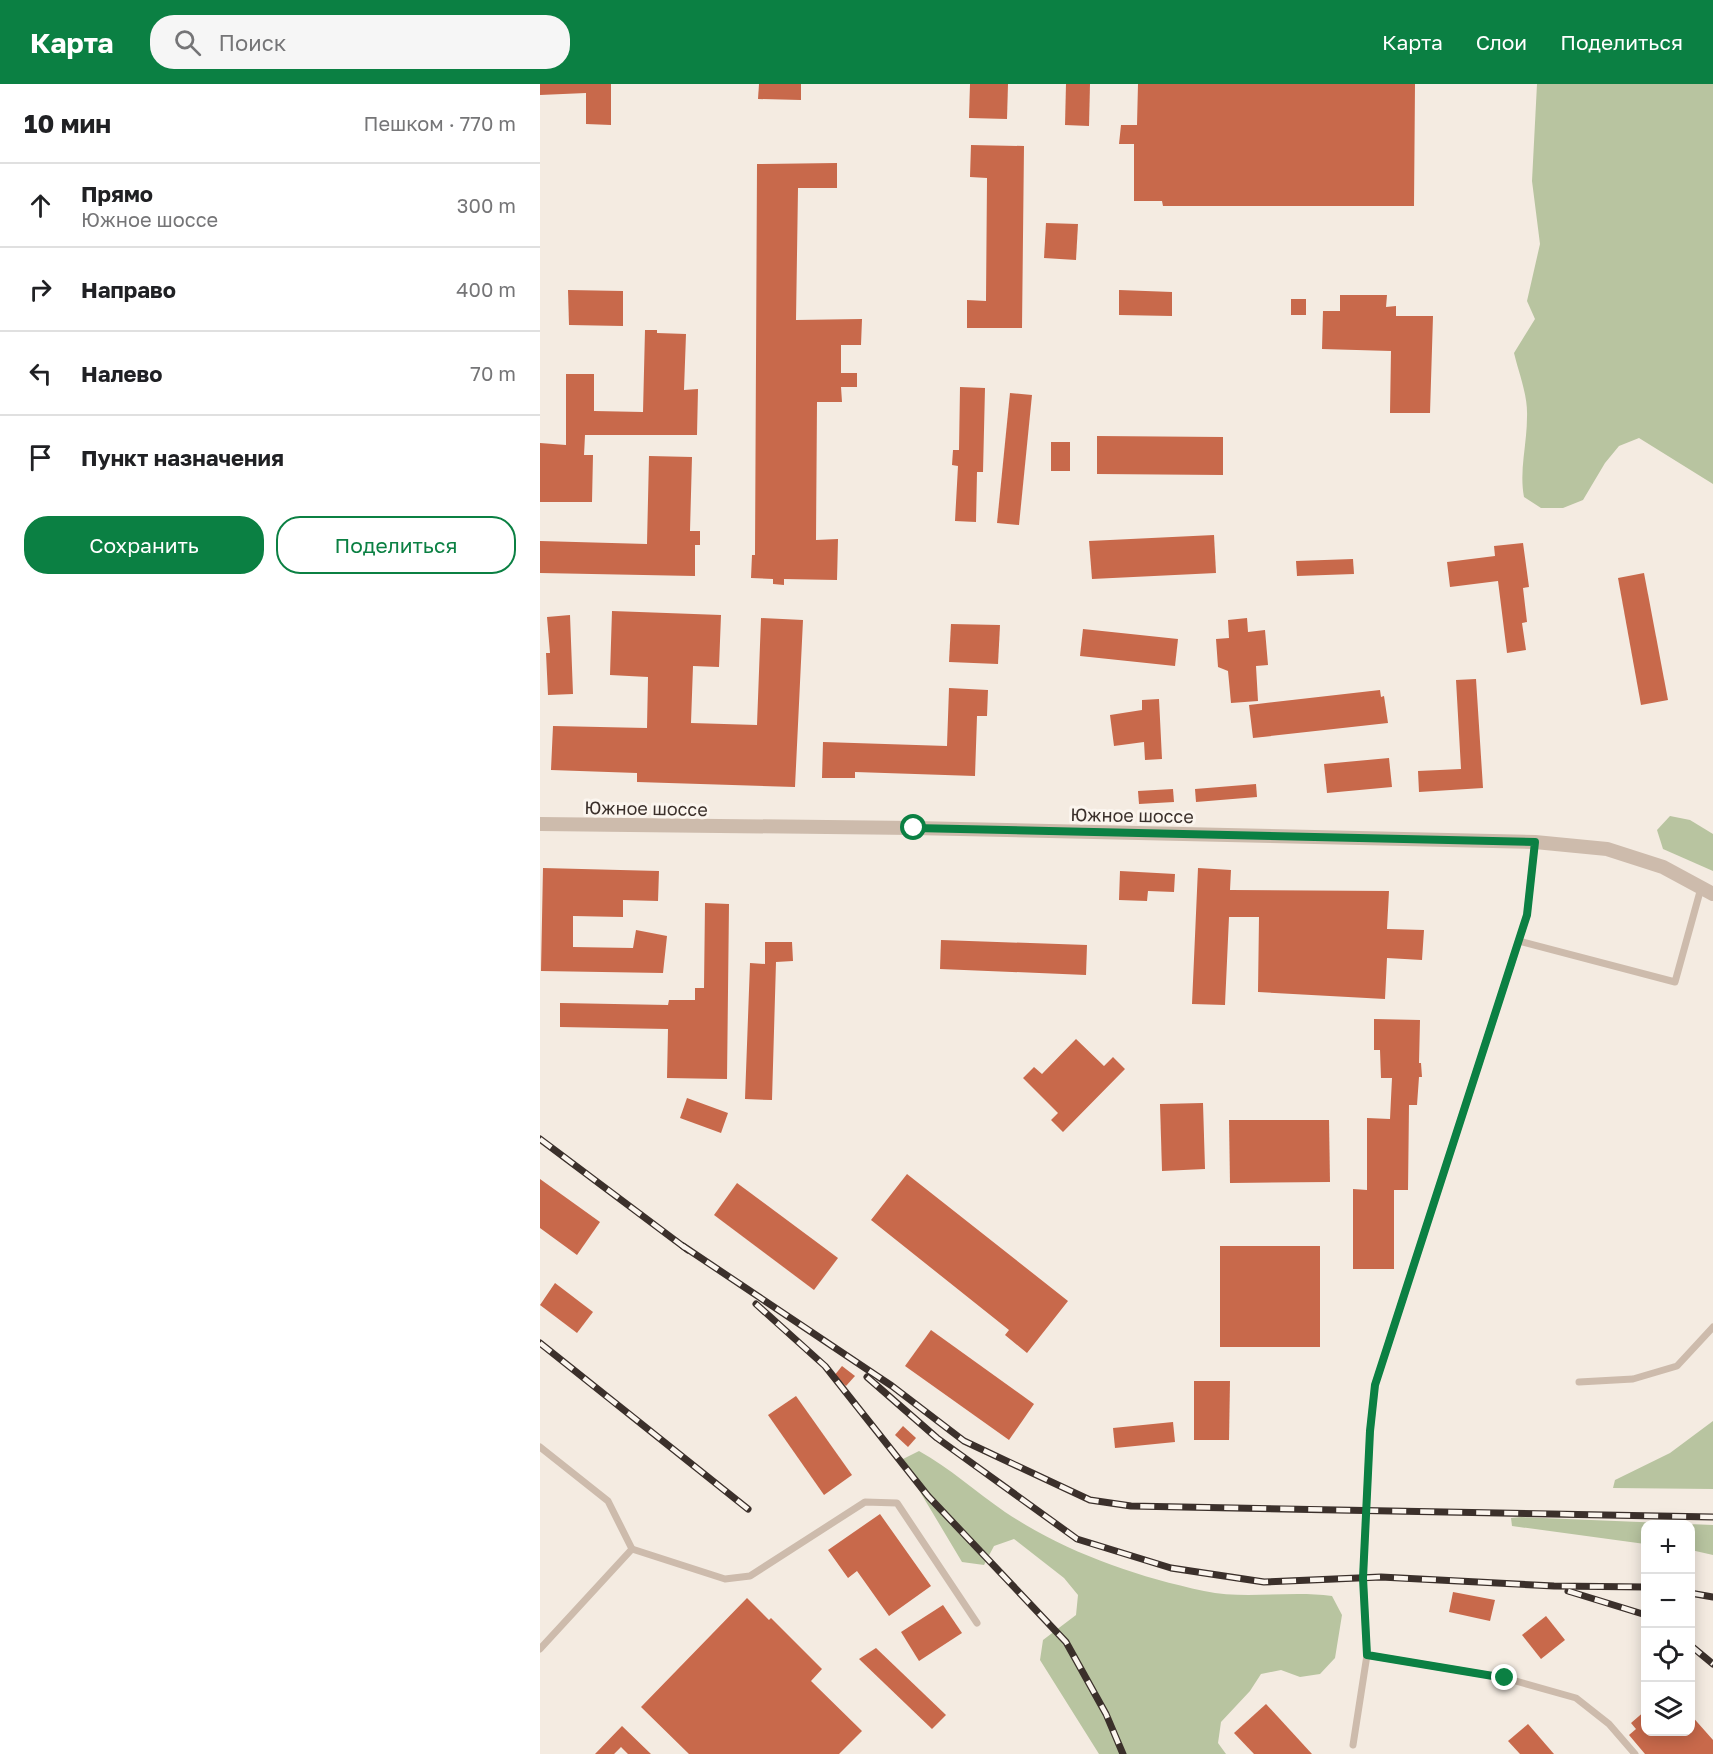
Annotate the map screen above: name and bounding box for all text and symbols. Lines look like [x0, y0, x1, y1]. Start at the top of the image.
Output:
search box [150, 15, 570, 69]
text: Карта [30, 26, 114, 59]
icon: search [171, 26, 204, 59]
text: Поиск [219, 29, 286, 56]
text: Карта [1382, 29, 1443, 55]
text: Слои [1476, 29, 1527, 55]
text: Поделиться [1560, 29, 1683, 55]
text: 10 мин [24, 108, 111, 139]
text: Пешком · 770 m [363, 111, 516, 135]
text: Прямо [81, 180, 153, 207]
icon: ahead [24, 189, 57, 222]
text: 300 m [457, 193, 516, 217]
text: Южное шоссе [81, 207, 218, 231]
icon: right [24, 273, 57, 306]
text: Направо [81, 276, 176, 303]
text: 400 m [456, 277, 516, 301]
icon: left [24, 357, 57, 390]
text: Налево [81, 360, 163, 387]
text: 70 m [470, 361, 516, 385]
icon: arrive [24, 441, 57, 474]
text: Пункт назначения [81, 444, 284, 471]
button: Сохранить [24, 516, 264, 574]
button: Поделиться [276, 516, 516, 574]
street label: Южное шоссе [584, 796, 708, 820]
street label: Южное шоссе [1070, 803, 1194, 827]
route start [900, 814, 926, 840]
map controls [1641, 1520, 1695, 1736]
button: + [1641, 1520, 1695, 1574]
button: − [1641, 1574, 1695, 1628]
button: locate [1641, 1628, 1695, 1682]
route end [1491, 1664, 1517, 1690]
button: layers [1641, 1682, 1695, 1736]

